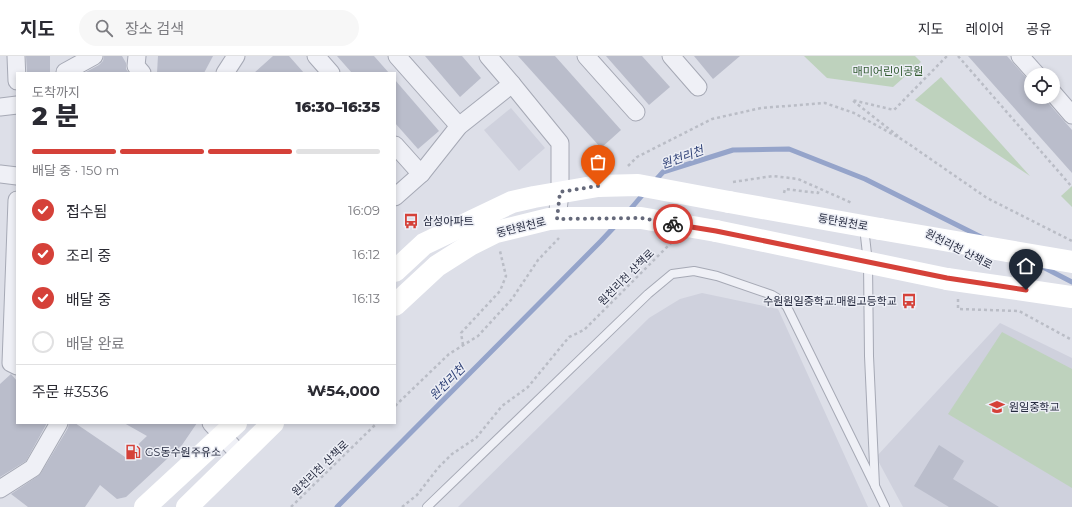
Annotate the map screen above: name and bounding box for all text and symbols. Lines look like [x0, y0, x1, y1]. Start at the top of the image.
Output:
search box [79, 10, 359, 46]
icon: search [93, 17, 115, 39]
text: 지도 [20, 18, 55, 41]
text: 장소 검색 [125, 19, 184, 38]
text: 지도 [918, 20, 944, 38]
text: 레이어 [966, 20, 1004, 38]
text: 공유 [1026, 20, 1052, 38]
park label: 매미어린이공원 [853, 64, 923, 78]
map controls [1024, 68, 1060, 104]
button: locate [1024, 68, 1060, 104]
text: 도착까지 [32, 84, 80, 100]
text: 16:30–16:35 [295, 97, 380, 116]
text: 2 분 [32, 100, 79, 132]
water label: 원천리천 [659, 142, 707, 172]
pin [581, 145, 615, 186]
icon: bag [587, 151, 609, 173]
text: 배달 중 · 150 m [32, 162, 119, 178]
icon: check [32, 199, 54, 221]
text: 접수됨 [66, 202, 107, 221]
text: 16:09 [348, 202, 380, 218]
courier [653, 204, 693, 244]
street label: 동탄원천로 [817, 211, 869, 233]
bus stop icon: 삼성아파트 [402, 212, 420, 230]
icon: bike [662, 213, 684, 235]
place label: 삼성아파트 [423, 214, 474, 228]
street label: 동탄원천로 [495, 214, 547, 240]
street label: 원천리천 산책로 [923, 226, 995, 272]
icon: check [32, 243, 54, 265]
text: 조리 중 [66, 246, 111, 265]
text: 16:12 [353, 246, 380, 262]
street label: 원천리천 산책로 [595, 246, 657, 308]
pin [1009, 249, 1043, 290]
icon: home [1015, 255, 1037, 277]
icon: check [32, 287, 54, 309]
text: 배달 중 [66, 290, 111, 309]
text: 16:13 [353, 290, 380, 306]
bus stop icon: 수원원일중학교.매원고등학교 [900, 292, 918, 310]
place label: 수원원일중학교.매원고등학교 [763, 294, 897, 308]
text: 배달 완료 [66, 334, 125, 353]
water label: 원천리천 [426, 360, 469, 403]
text: ₩54,000 [307, 381, 380, 400]
text: 주문 #3536 [32, 382, 108, 401]
school or university icon: 원일중학교 [988, 398, 1006, 416]
place label: 원일중학교 [1009, 400, 1060, 414]
street label: 원천리천 산책로 [289, 437, 351, 499]
fuel station icon: GS동수원주유소 [124, 443, 142, 461]
place label: GS동수원주유소 [145, 445, 221, 459]

